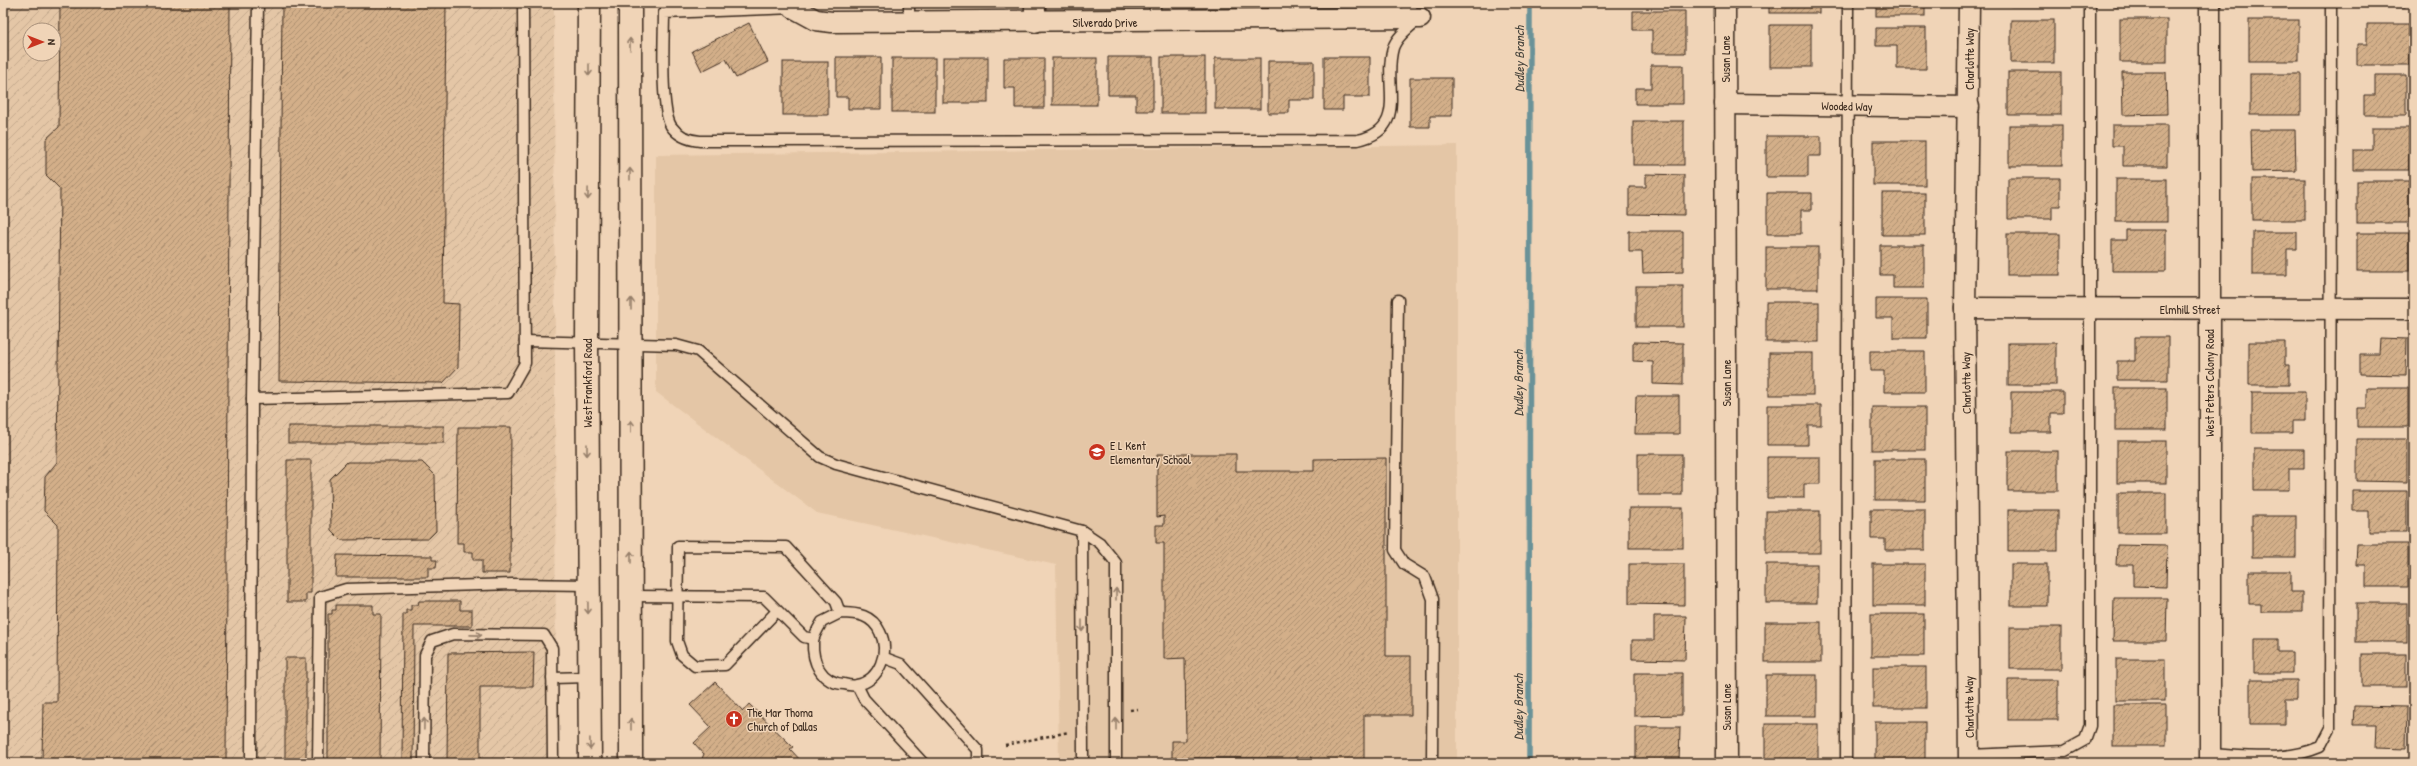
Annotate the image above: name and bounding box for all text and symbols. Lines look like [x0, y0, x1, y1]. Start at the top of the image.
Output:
street label: Silverado Drive [1072, 14, 1138, 31]
north arrow [22, 22, 62, 62]
water label: Dudley Branch [1510, 24, 1528, 92]
street label: Charlotte Way [1961, 28, 1978, 90]
street label: Susan Lane [1717, 35, 1734, 83]
one-way arrow [626, 38, 634, 51]
text: N [45, 39, 59, 45]
one-way arrow [585, 63, 593, 76]
street label: Wooded Way [1821, 97, 1873, 115]
one-way arrow [626, 168, 634, 181]
one-way arrow [584, 187, 592, 200]
one-way arrow [627, 298, 635, 311]
street label: Elmhill Street [2160, 301, 2221, 318]
street label: West Peters Colony Road [2201, 329, 2218, 437]
street label: West Frankford Road [579, 338, 596, 427]
water label: Dudley Branch [1509, 348, 1527, 416]
street label: Charlotte Way [1957, 352, 1975, 414]
street label: Susan Lane [1718, 359, 1735, 407]
one-way arrow [627, 420, 635, 433]
place label: E L Kent Elementary School [1110, 437, 1192, 468]
school or university icon: E L Kent Elementary School [1087, 442, 1107, 462]
one-way arrow [583, 443, 591, 456]
one-way arrow [627, 551, 635, 564]
one-way arrow [1112, 588, 1120, 601]
one-way arrow [584, 601, 592, 614]
one-way arrow [1078, 619, 1086, 632]
one-way arrow [469, 631, 482, 639]
water label: Dudley Branch [1509, 672, 1527, 740]
street label: Charlotte Way [1960, 676, 1978, 738]
street label: Susan Lane [1718, 683, 1735, 731]
place label: The Mar Thoma Church of Dallas [747, 704, 818, 735]
church icon: The Mar Thoma Church of Dallas [724, 709, 744, 729]
one-way arrow [420, 718, 428, 731]
one-way arrow [627, 718, 635, 731]
one-way arrow [1112, 718, 1120, 731]
one-way arrow [586, 737, 594, 750]

